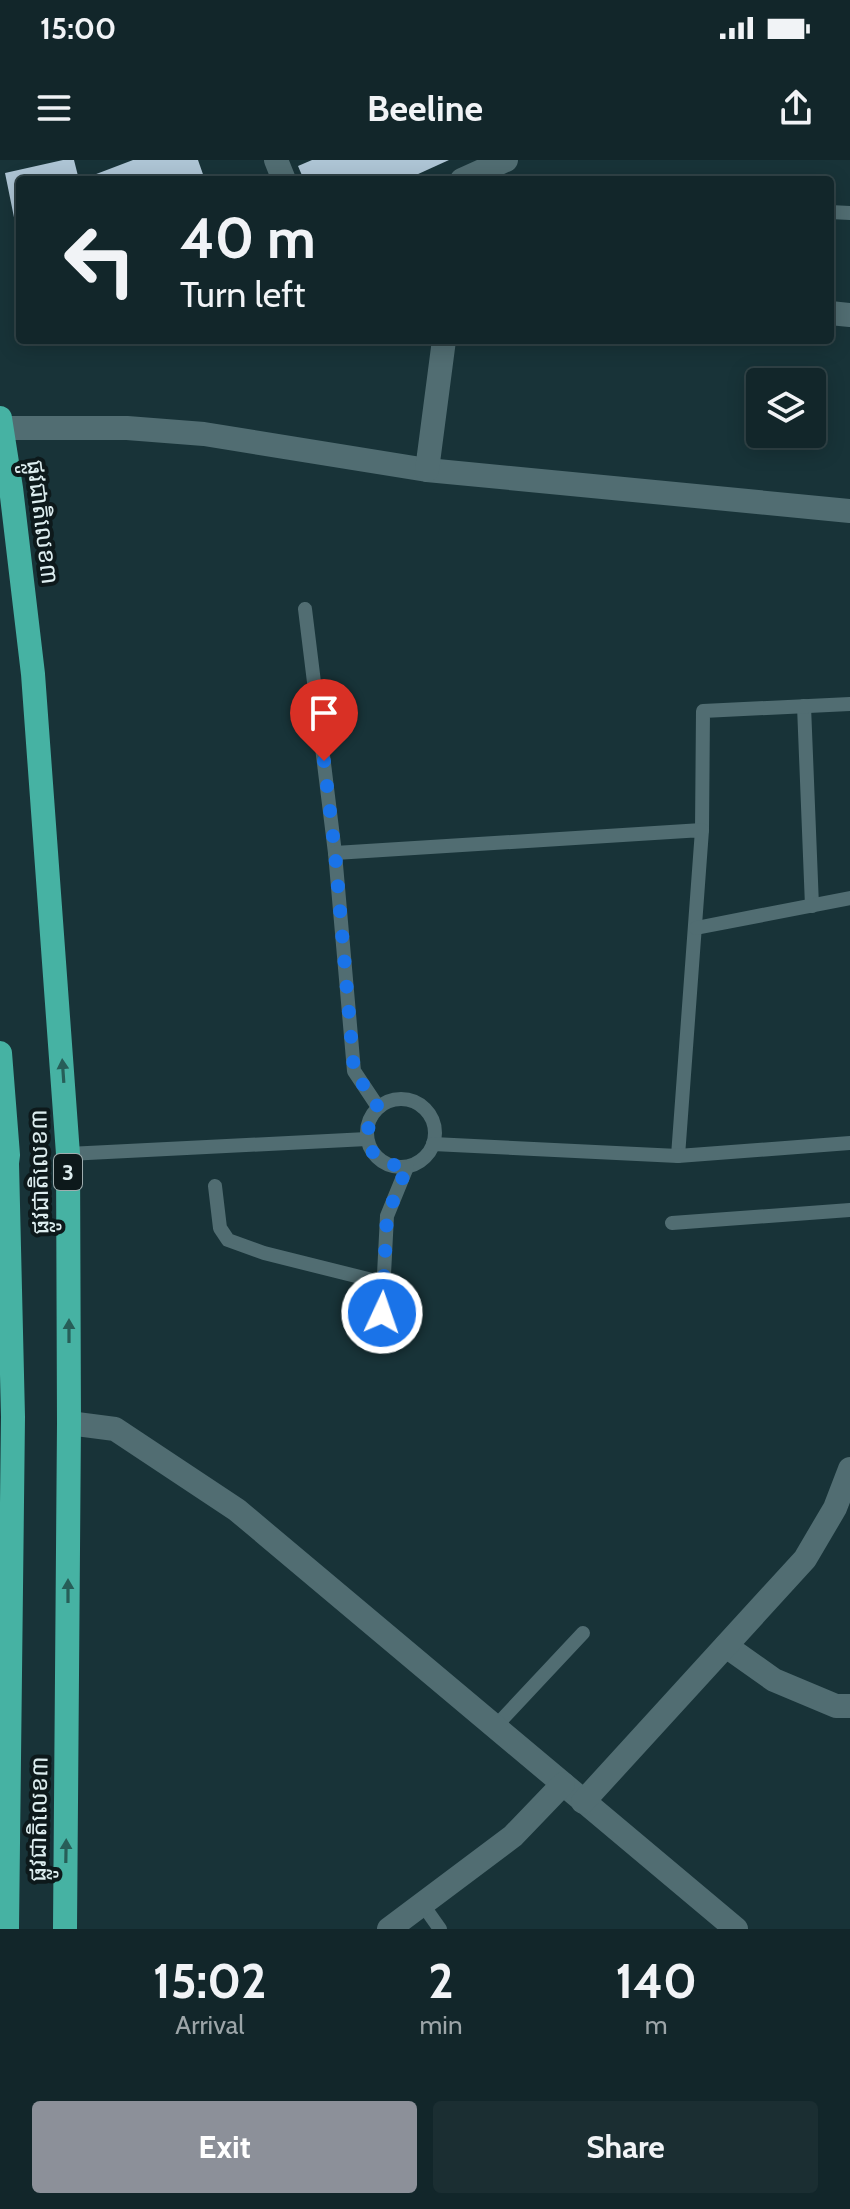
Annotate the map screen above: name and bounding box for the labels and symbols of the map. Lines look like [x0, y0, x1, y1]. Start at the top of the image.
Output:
street label: ផ្លូវជាតិលេខ៣ [13, 458, 65, 587]
pin [290, 679, 358, 761]
one-way arrow [56, 1058, 69, 1083]
street label: ផ្លូវជាតិលេខ៣ [23, 1109, 63, 1235]
road number: 3 [54, 1154, 82, 1190]
position arrow [340, 1271, 424, 1355]
one-way arrow [62, 1318, 75, 1343]
one-way arrow [62, 1578, 74, 1603]
street label: ផ្លូវជាតិលេខ៣ [22, 1756, 62, 1882]
one-way arrow [59, 1838, 72, 1863]

